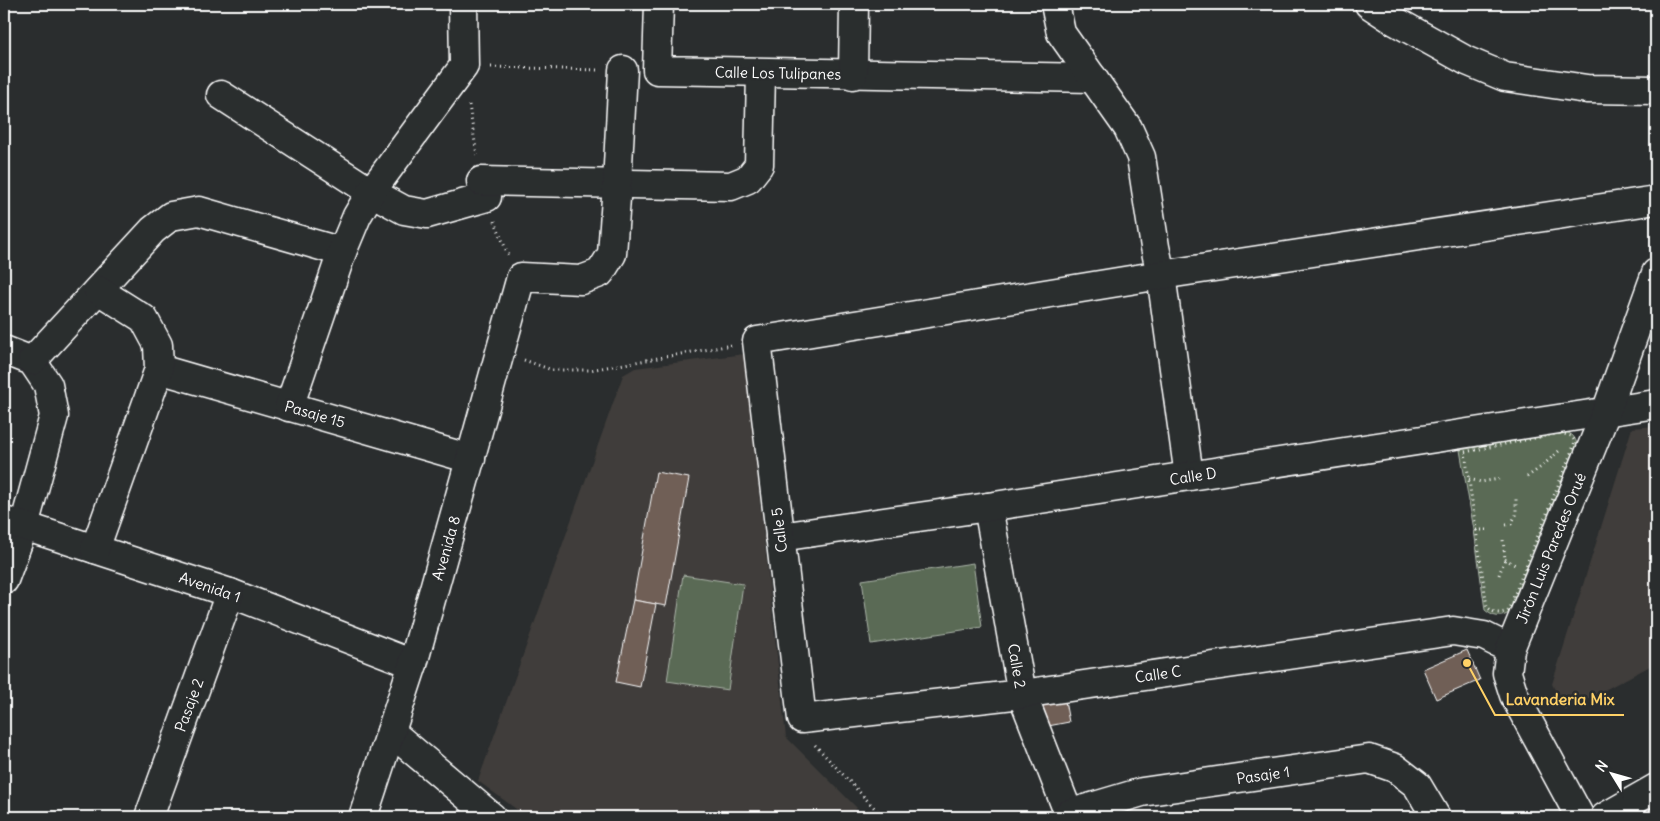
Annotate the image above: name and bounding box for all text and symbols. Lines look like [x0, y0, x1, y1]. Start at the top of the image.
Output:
street label: Calle Los Tulipanes [715, 62, 842, 84]
street label: Pasaje 15 [282, 396, 348, 432]
street label: Calle D [1168, 463, 1218, 489]
street label: Jirón Luis Paredes Orué [1512, 470, 1590, 626]
street label: Calle 5 [767, 506, 791, 554]
street label: Avenida 8 [428, 513, 464, 583]
street label: Avenida 1 [177, 568, 243, 606]
street label: Calle 2 [1004, 642, 1030, 690]
street label: Calle C [1134, 661, 1183, 687]
street label: Pasaje 2 [171, 676, 207, 734]
callout: Lavanderia Mix [1495, 684, 1624, 715]
text: Lavanderia Mix [1505, 689, 1615, 709]
north arrow [1588, 748, 1638, 798]
text: N [1592, 757, 1612, 775]
street label: Pasaje 1 [1235, 762, 1291, 788]

